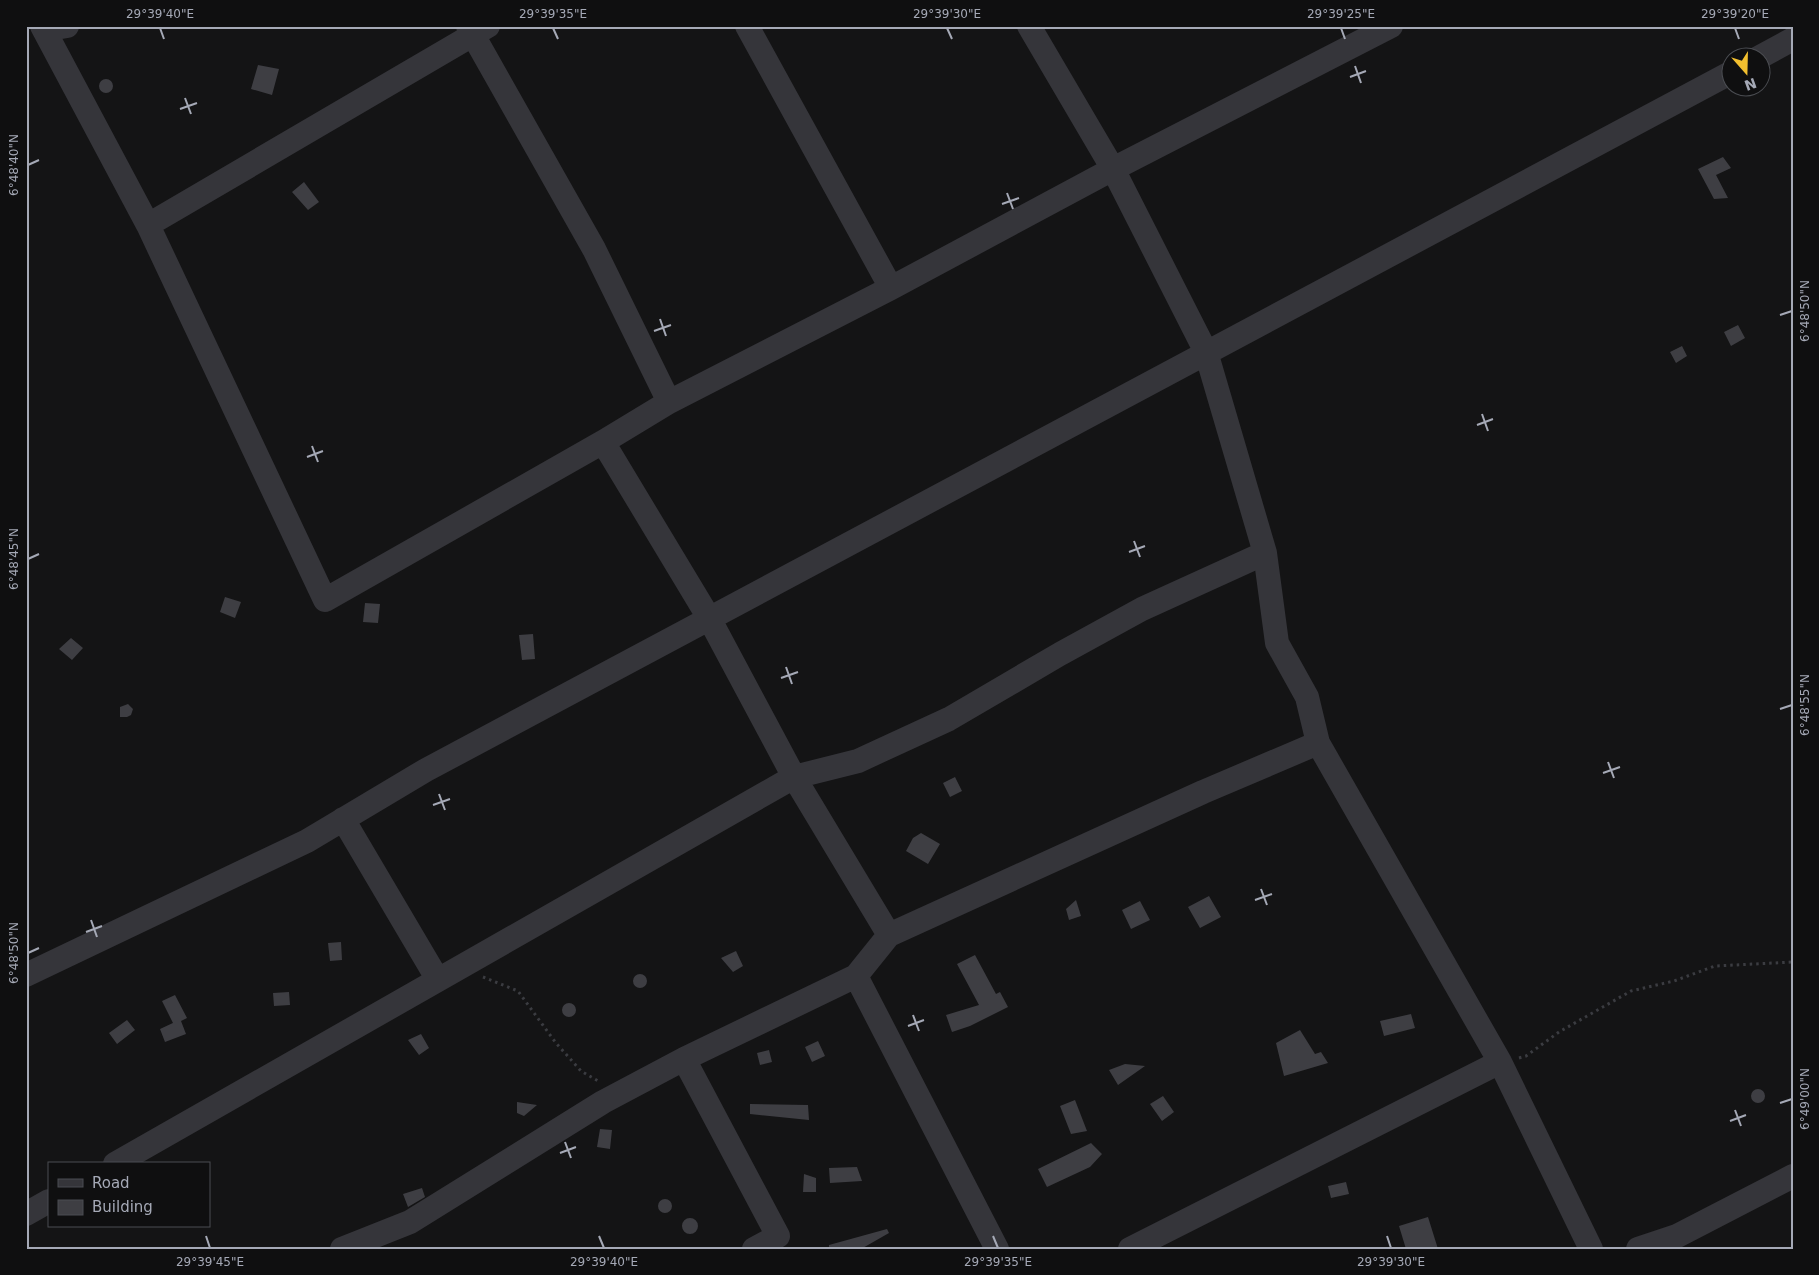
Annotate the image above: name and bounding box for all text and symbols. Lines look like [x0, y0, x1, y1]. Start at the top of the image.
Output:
text: 29°39'40"E [126, 7, 194, 21]
text: 29°39'35"E [519, 7, 587, 21]
text: 29°39'30"E [913, 7, 981, 21]
text: 29°39'25"E [1307, 7, 1375, 21]
text: 29°39'20"E [1701, 7, 1769, 21]
north arrow [1722, 48, 1772, 98]
text: N [1742, 75, 1759, 94]
text: 6°48'40"N [7, 134, 21, 196]
text: 6°48'50"N [1798, 280, 1812, 342]
text: 6°48'45"N [7, 528, 21, 590]
text: 6°48'55"N [1798, 674, 1812, 736]
text: 6°48'50"N [7, 922, 21, 984]
text: 6°49'00"N [1798, 1068, 1812, 1130]
legend [48, 1162, 210, 1228]
text: Road [92, 1174, 130, 1192]
text: Building [92, 1198, 153, 1216]
text: 29°39'45"E [176, 1255, 244, 1269]
text: 29°39'40"E [570, 1255, 638, 1269]
text: 29°39'35"E [964, 1255, 1032, 1269]
text: 29°39'30"E [1357, 1255, 1425, 1269]

